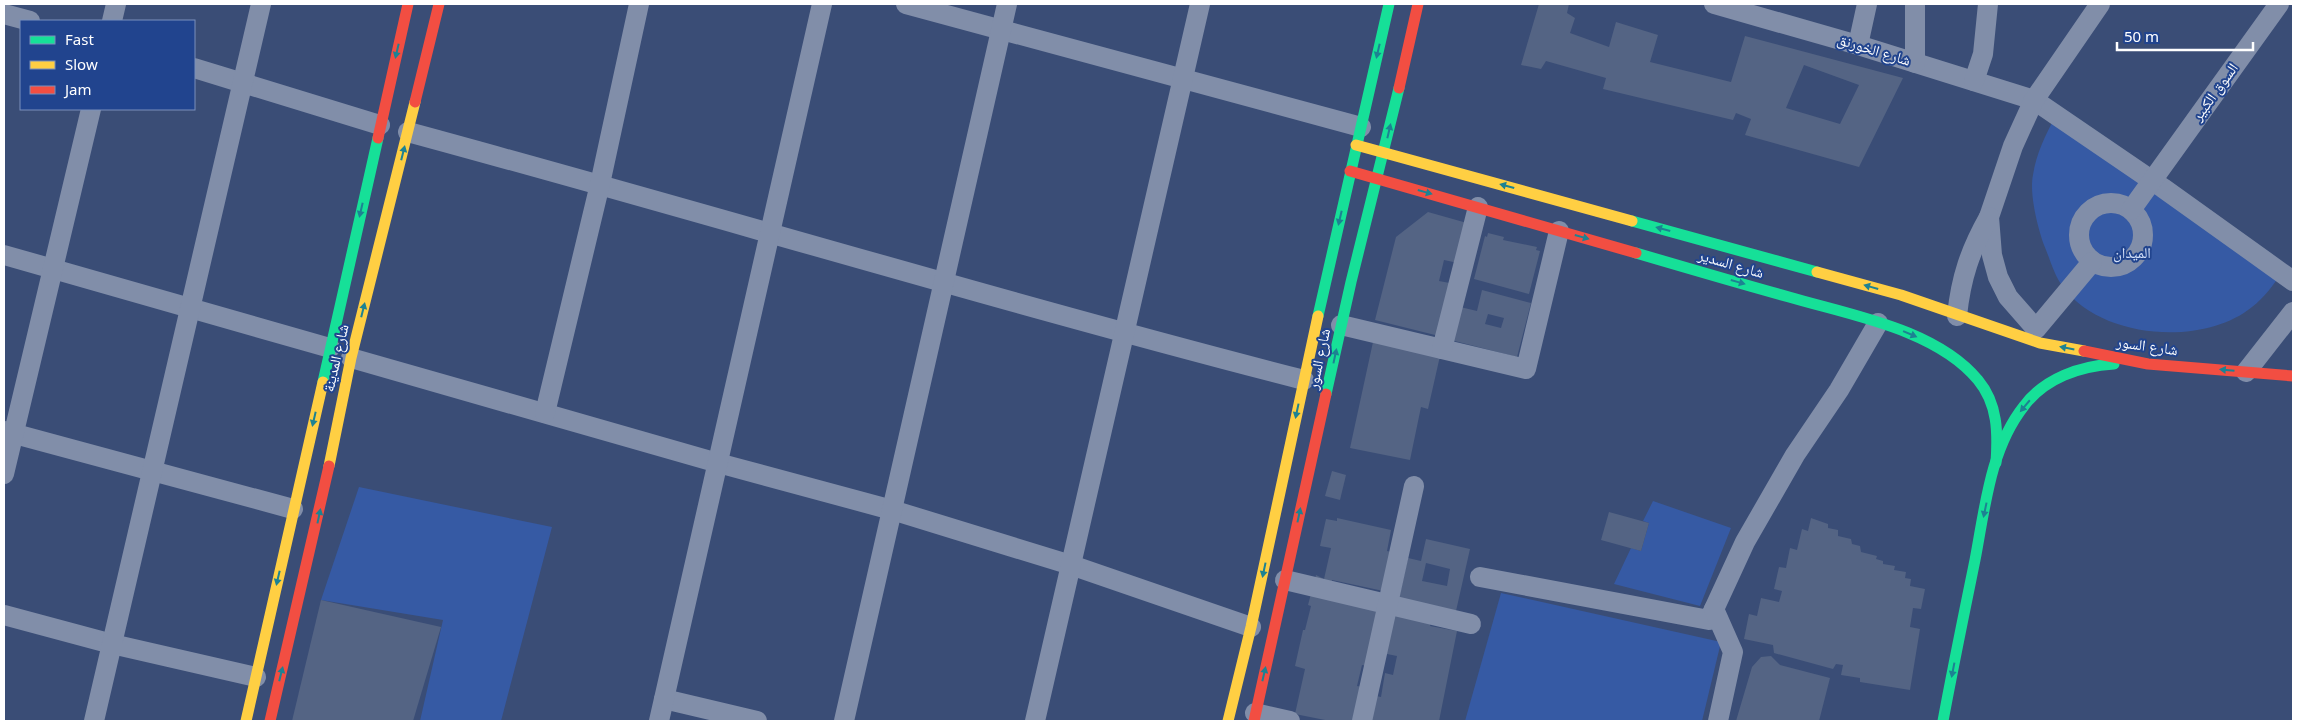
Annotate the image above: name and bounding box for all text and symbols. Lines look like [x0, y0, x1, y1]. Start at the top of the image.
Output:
legend [20, 20, 195, 110]
scale bar [2117, 20, 2253, 52]
text: 50 m [2124, 26, 2159, 46]
street label: شارع الخورنق [1835, 28, 1914, 71]
text: Fast [65, 29, 94, 49]
one-way arrow [393, 44, 401, 59]
one-way arrow [1374, 44, 1382, 59]
text: Slow [65, 54, 98, 74]
street label: السوق الكبير [2186, 59, 2243, 126]
text: Jam [63, 79, 92, 99]
one-way arrow [1385, 123, 1393, 139]
one-way arrow [399, 146, 407, 161]
one-way arrow [1499, 182, 1514, 190]
one-way arrow [1418, 188, 1433, 196]
one-way arrow [357, 202, 365, 217]
one-way arrow [1336, 211, 1344, 226]
one-way arrow [1656, 225, 1671, 233]
one-way arrow [1574, 233, 1589, 241]
park label: الميدان [2113, 242, 2151, 263]
street label: شارع السدير [1695, 244, 1767, 283]
one-way arrow [1730, 278, 1745, 286]
one-way arrow [1863, 282, 1878, 290]
one-way arrow [359, 303, 367, 318]
street label: شارع المدينة [318, 322, 354, 394]
street label: شارع السور [1302, 326, 1335, 392]
one-way arrow [1903, 331, 1917, 339]
street label: شارع السور [2114, 331, 2179, 360]
one-way arrow [2058, 343, 2074, 351]
one-way arrow [1331, 348, 1339, 364]
one-way arrow [2219, 366, 2235, 374]
one-way arrow [2019, 399, 2030, 412]
one-way arrow [1293, 404, 1301, 419]
one-way arrow [310, 412, 318, 427]
one-way arrow [1981, 503, 1989, 518]
one-way arrow [1295, 507, 1303, 523]
one-way arrow [315, 508, 323, 523]
one-way arrow [1259, 563, 1267, 579]
one-way arrow [274, 571, 282, 586]
one-way arrow [1949, 662, 1957, 677]
one-way arrow [277, 666, 285, 681]
one-way arrow [1260, 666, 1268, 681]

